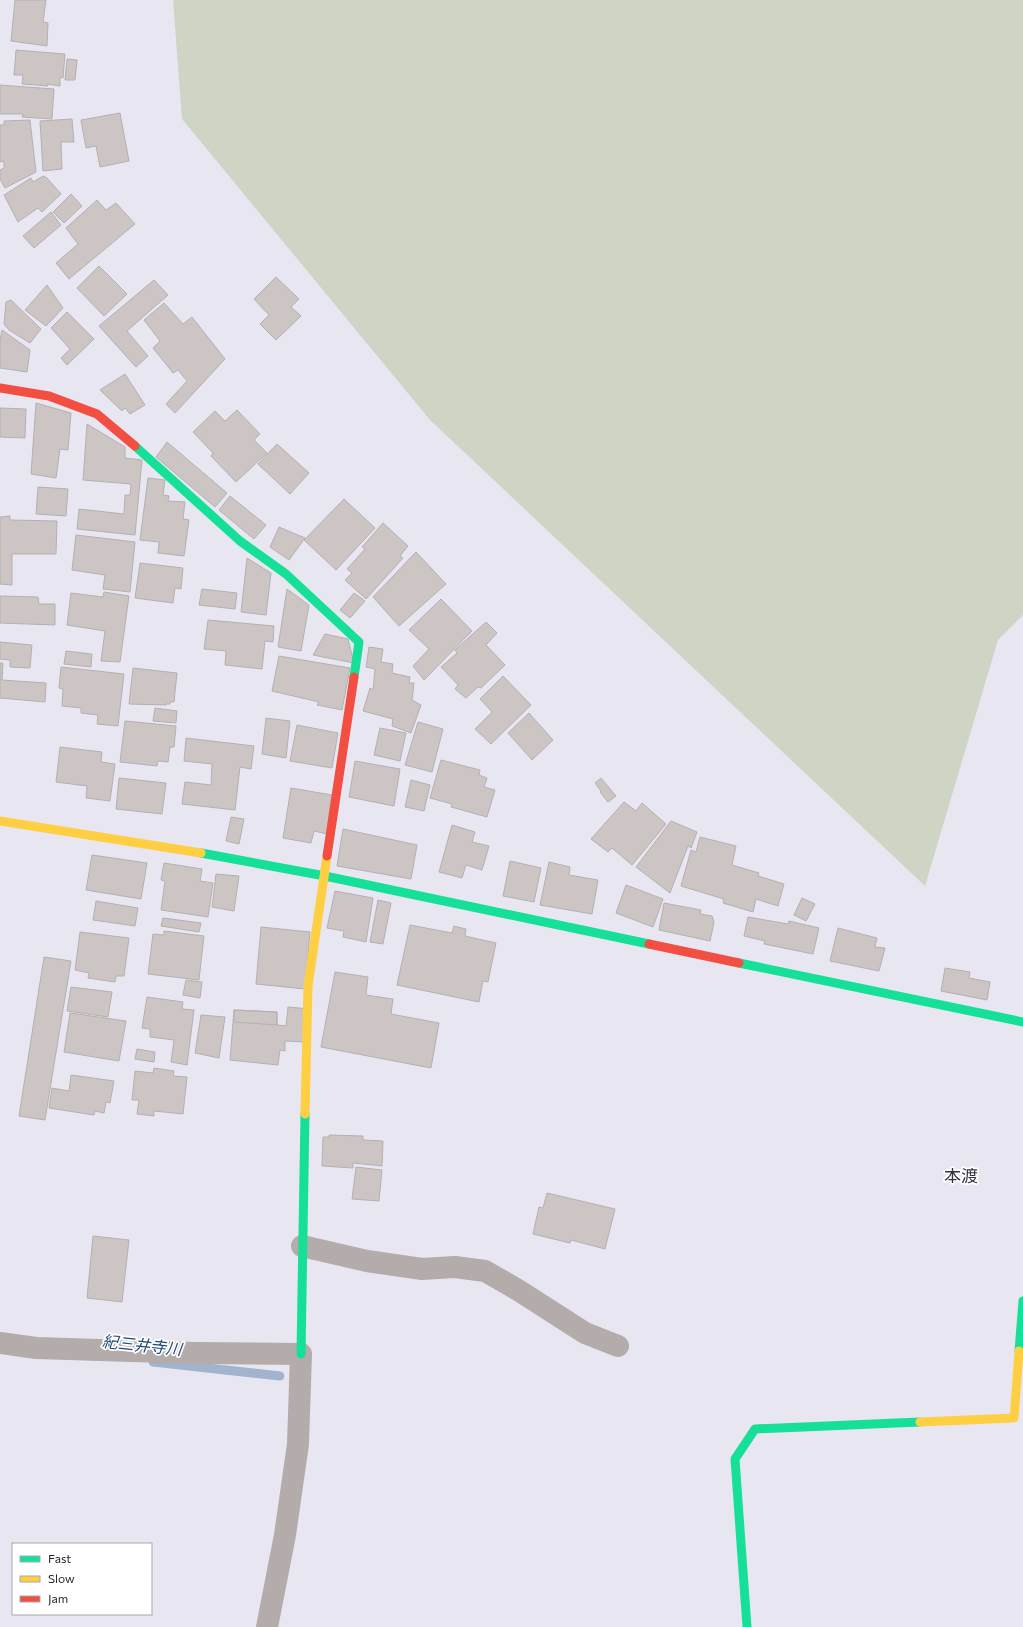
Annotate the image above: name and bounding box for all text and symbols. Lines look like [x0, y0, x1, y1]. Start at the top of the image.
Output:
district label: 本渡 [944, 1165, 978, 1186]
water label: 紀三井寺川 [101, 1331, 185, 1358]
legend [12, 1543, 152, 1615]
text: Fast [48, 1551, 71, 1565]
text: Slow [48, 1571, 75, 1585]
text: Jam [48, 1591, 68, 1606]

